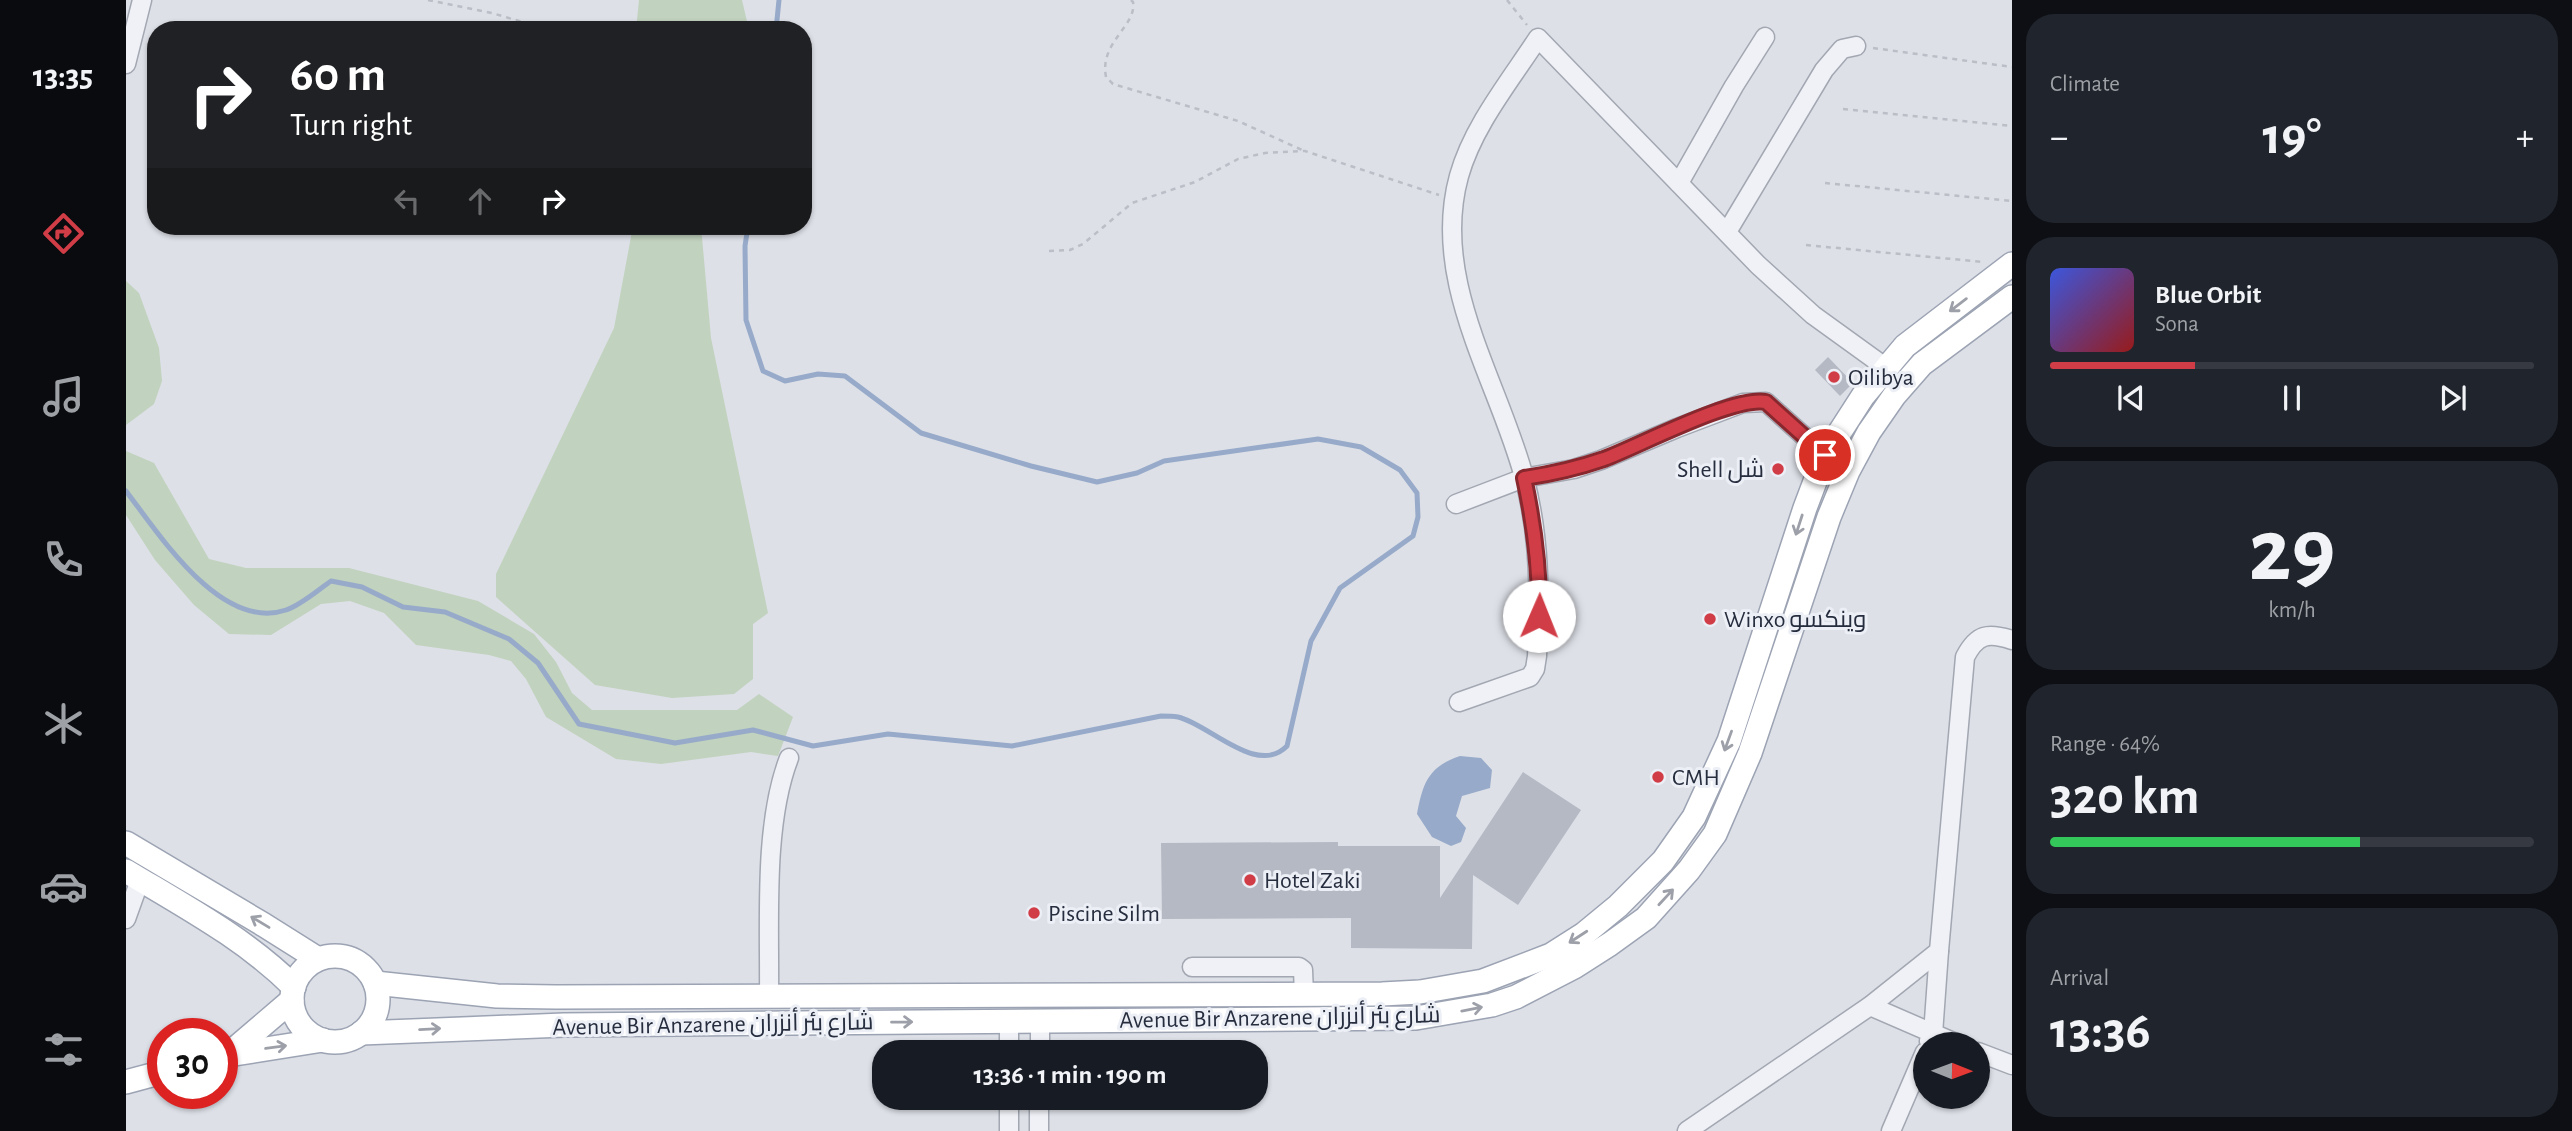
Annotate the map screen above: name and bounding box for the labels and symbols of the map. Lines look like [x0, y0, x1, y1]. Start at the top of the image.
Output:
one-way arrow [1949, 298, 1967, 313]
place label: Oilibya [1848, 366, 1914, 390]
marker: Oilibya [1826, 369, 1842, 385]
pin [1795, 425, 1855, 485]
place label: Shell شل [1677, 457, 1764, 483]
marker: Shell شل [1770, 461, 1786, 477]
one-way arrow [1792, 513, 1805, 535]
position arrow [1502, 579, 1576, 653]
place label: Winxo وينكسو [1724, 608, 1866, 632]
marker: Winxo وينكسو [1702, 611, 1718, 627]
one-way arrow [1721, 729, 1733, 751]
place label: CMH [1672, 766, 1720, 790]
marker: CMH [1650, 769, 1666, 785]
place label: Hotel Zaki [1264, 869, 1361, 893]
marker: Hotel Zaki [1242, 872, 1258, 888]
one-way arrow [1657, 889, 1674, 906]
place label: Piscine Silm [1048, 902, 1160, 926]
marker: Piscine Silm [1026, 905, 1042, 921]
one-way arrow [251, 915, 271, 929]
one-way arrow [1569, 930, 1588, 945]
street label: Avenue Bir Anzarene شارع بئر أنزران [1119, 998, 1441, 1036]
one-way arrow [1460, 1002, 1483, 1016]
street label: Avenue Bir Anzarene شارع بئر أنزران [552, 1005, 874, 1043]
one-way arrow [890, 1015, 913, 1029]
speed limit sign: 30 [147, 1018, 238, 1109]
one-way arrow [418, 1022, 441, 1035]
north arrow [1913, 1032, 1990, 1110]
one-way arrow [264, 1040, 287, 1053]

